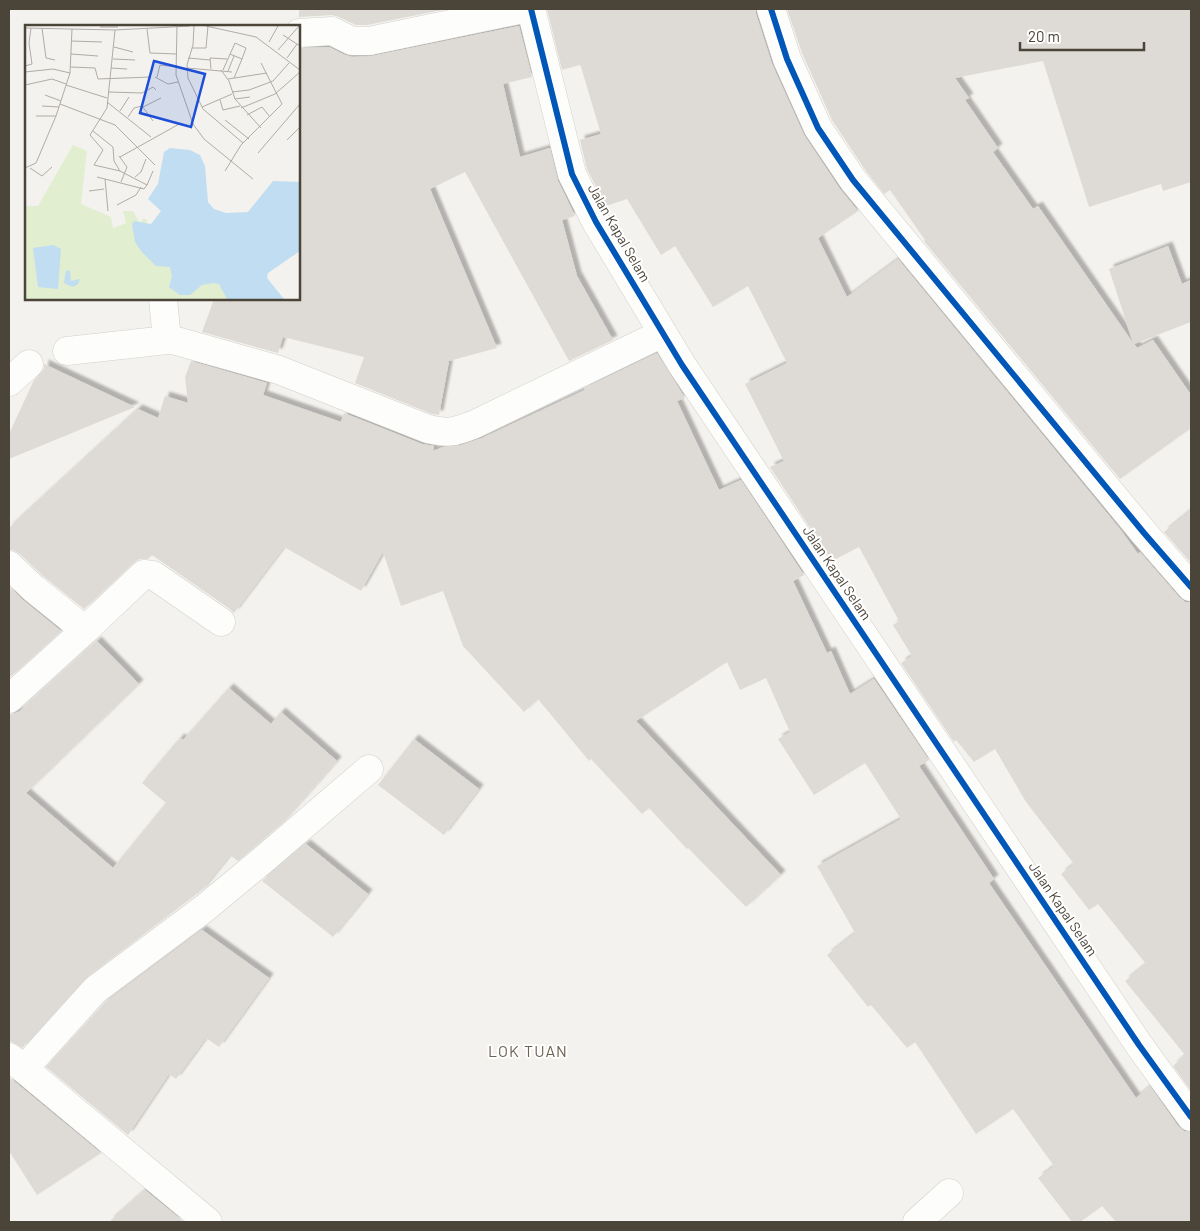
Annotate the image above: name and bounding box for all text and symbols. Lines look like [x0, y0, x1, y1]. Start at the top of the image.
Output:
scale bar [1020, 20, 1144, 52]
inset map [25, 25, 300, 300]
text: 20 m [1028, 27, 1060, 45]
street label: Jalan Kapal Selam [585, 181, 654, 285]
street label: Jalan Kapal Selam [800, 522, 875, 623]
street label: Jalan Kapal Selam [1026, 858, 1101, 959]
district label: LOK TUAN [488, 1041, 568, 1060]

